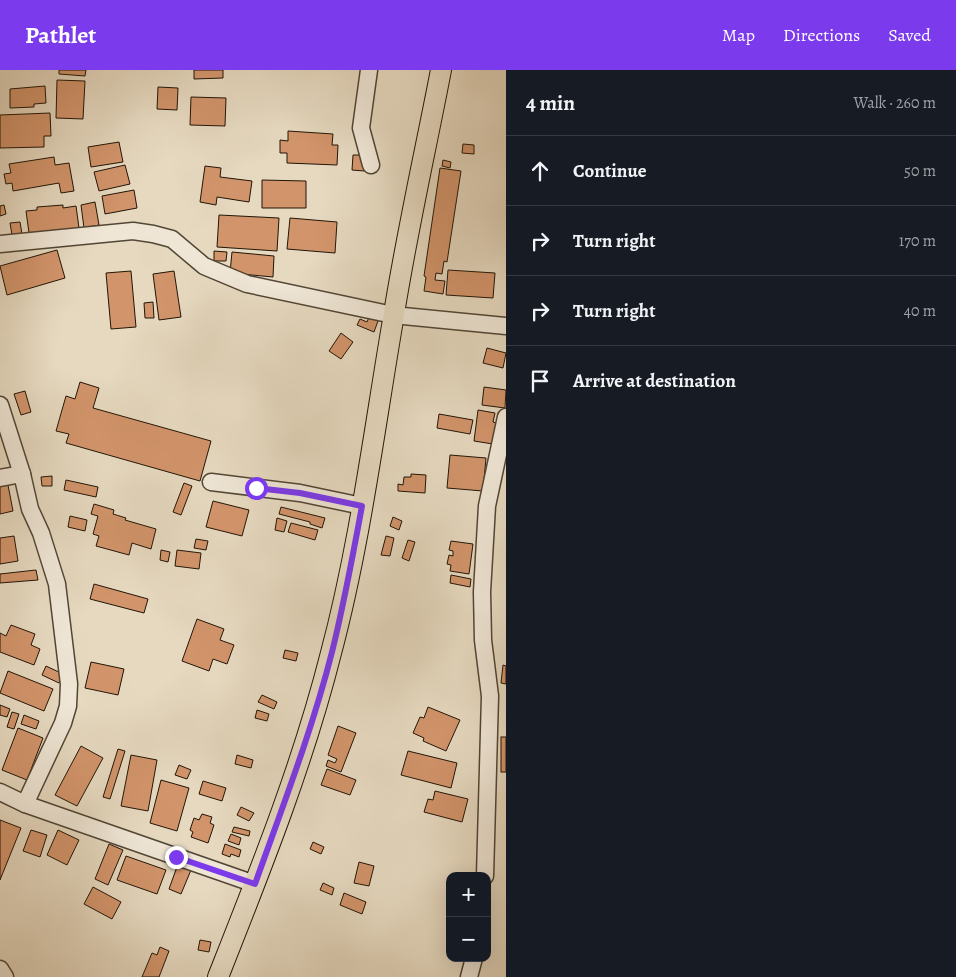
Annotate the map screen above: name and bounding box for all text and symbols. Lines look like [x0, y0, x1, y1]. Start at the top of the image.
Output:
text: Pathlet [25, 19, 96, 51]
text: Map [722, 23, 755, 47]
text: Directions [783, 23, 860, 47]
text: Saved [888, 23, 931, 47]
text: 4 min [526, 89, 575, 117]
text: Walk · 260 m [854, 92, 936, 114]
icon: ahead [526, 157, 554, 185]
text: Continue [573, 158, 647, 184]
text: 50 m [904, 160, 936, 182]
icon: right [526, 227, 554, 255]
text: Turn right [573, 228, 655, 254]
text: 170 m [899, 230, 936, 252]
icon: right [526, 297, 554, 325]
text: Turn right [573, 298, 655, 324]
text: 40 m [904, 300, 936, 322]
icon: arrive [526, 367, 554, 395]
text: Arrive at destination [573, 368, 736, 394]
route start [245, 477, 268, 500]
route end [165, 846, 188, 869]
map controls [446, 872, 491, 962]
button: + [446, 872, 491, 917]
button: − [446, 917, 491, 962]

